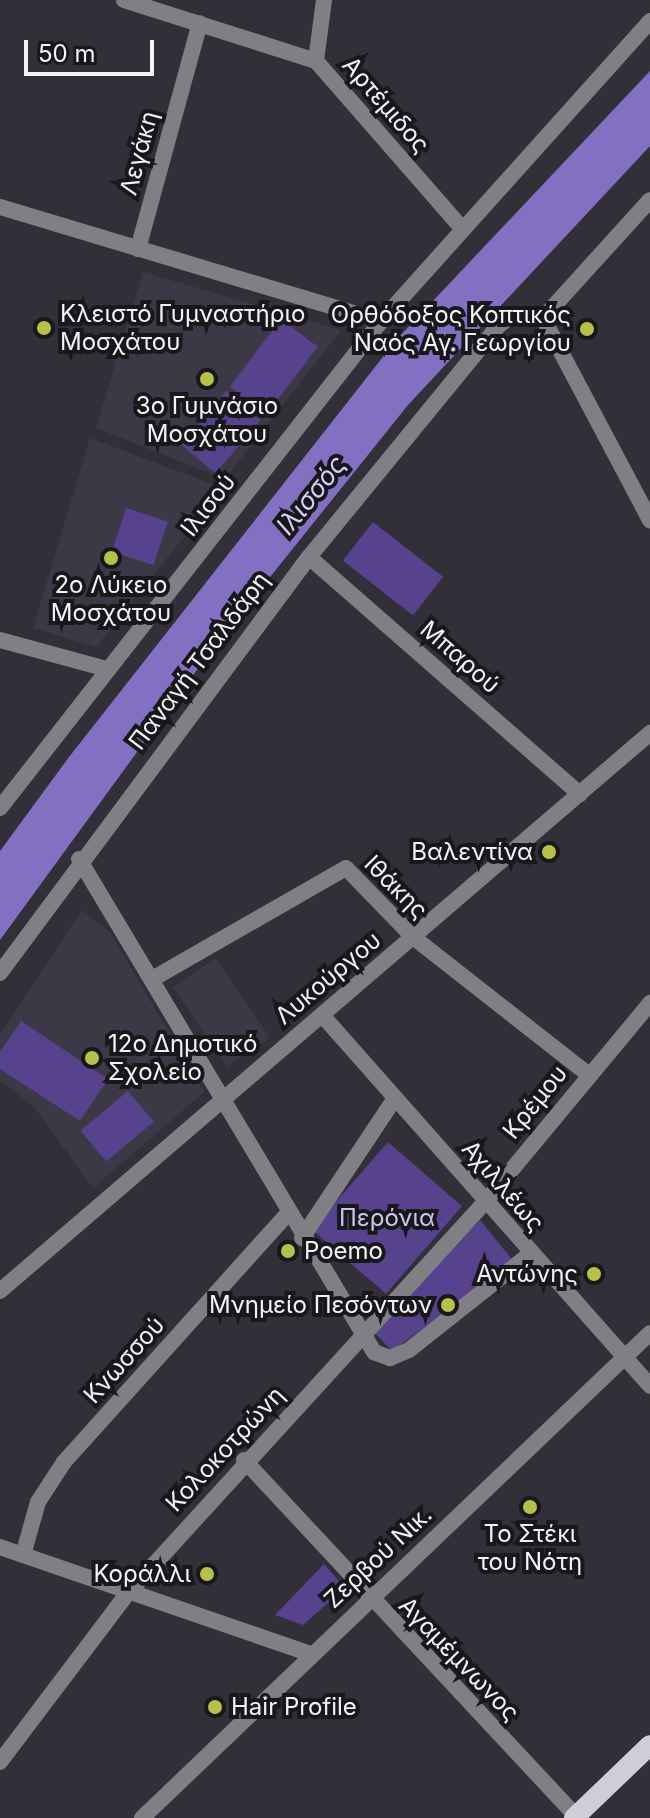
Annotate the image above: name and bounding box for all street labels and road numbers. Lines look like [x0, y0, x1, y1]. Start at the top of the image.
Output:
street label: Αρτέμιδος [336, 51, 436, 159]
street label: Λεγάκη [114, 108, 164, 198]
street label: Ιλισού [175, 468, 241, 542]
street label: Παναγή Τσαλδάρη [123, 566, 275, 756]
street label: Μπαρού [415, 615, 505, 699]
street label: Ιθάκης [358, 849, 434, 925]
street label: Λυκούργου [269, 926, 387, 1030]
street label: Κρέμου [497, 1059, 573, 1145]
street label: Αχιλλέως [456, 1135, 550, 1237]
street label: Κνωσσού [78, 1311, 170, 1409]
street label: Κολοκοτρώνη [160, 1381, 290, 1517]
street label: Ζερβού Νικ. [318, 1500, 438, 1614]
street label: Αγαμέμνωνος [393, 1591, 525, 1727]

